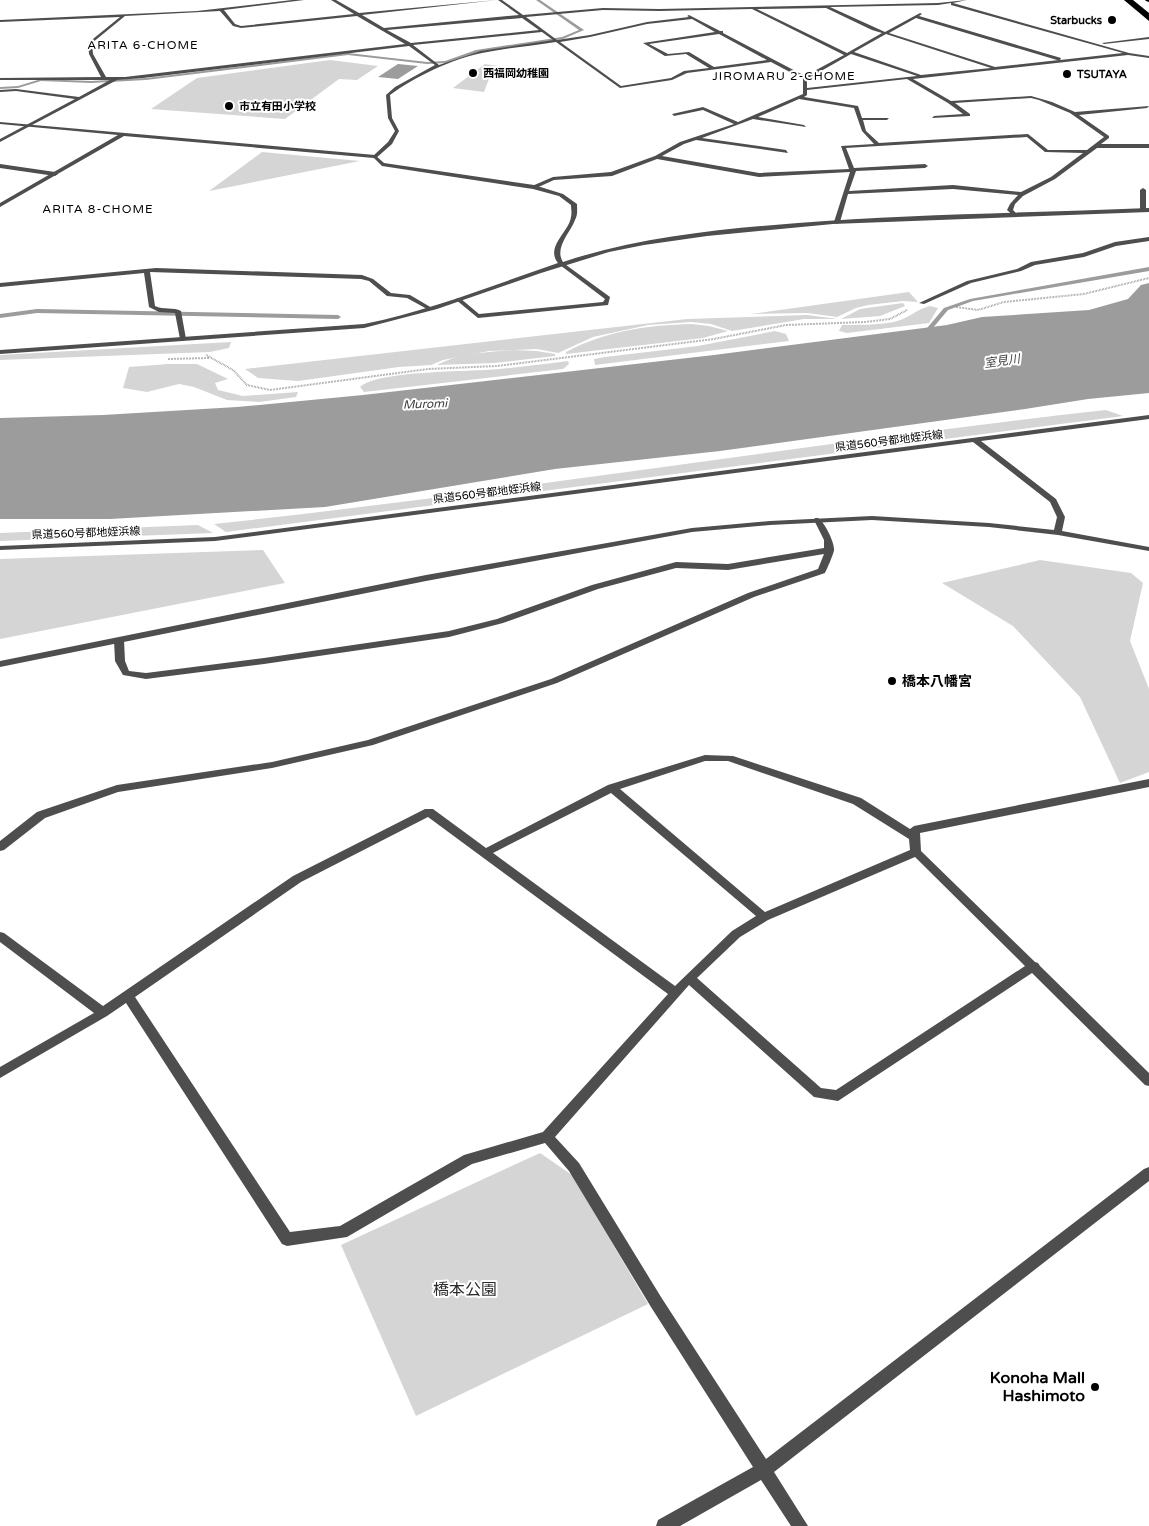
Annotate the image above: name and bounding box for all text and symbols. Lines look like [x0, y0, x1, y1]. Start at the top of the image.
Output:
place label: Starbucks [1050, 14, 1103, 27]
marker: Starbucks [1106, 14, 1118, 26]
district label: ARITA 6-CHOME [87, 38, 199, 52]
marker: 西福岡幼稚園 [467, 67, 479, 79]
place label: 西福岡幼稚園 [483, 67, 549, 80]
marker: TSUTAYA [1061, 68, 1073, 80]
place label: TSUTAYA [1076, 68, 1127, 81]
district label: JIROMARU 2-CHOME [712, 69, 856, 83]
marker: 市立有田小学校 [223, 100, 235, 112]
place label: 市立有田小学校 [239, 100, 316, 113]
district label: ARITA 8-CHOME [42, 202, 154, 216]
water label: 室見川 [983, 351, 1023, 370]
water label: Muromi [403, 396, 449, 412]
street label: 県道560号都地姪浜線 [834, 428, 944, 454]
street label: 県道560号都地姪浜線 [432, 480, 542, 506]
street label: 県道560号都地姪浜線 [31, 525, 141, 541]
place label: 橋本八幡宮 [902, 673, 972, 690]
marker: 橋本八幡宮 [886, 675, 898, 687]
park label: 橋本公園 [433, 1280, 497, 1300]
place label: Konoha Mall Hashimoto [990, 1368, 1085, 1406]
marker: Konoha Mall Hashimoto [1089, 1381, 1101, 1393]

